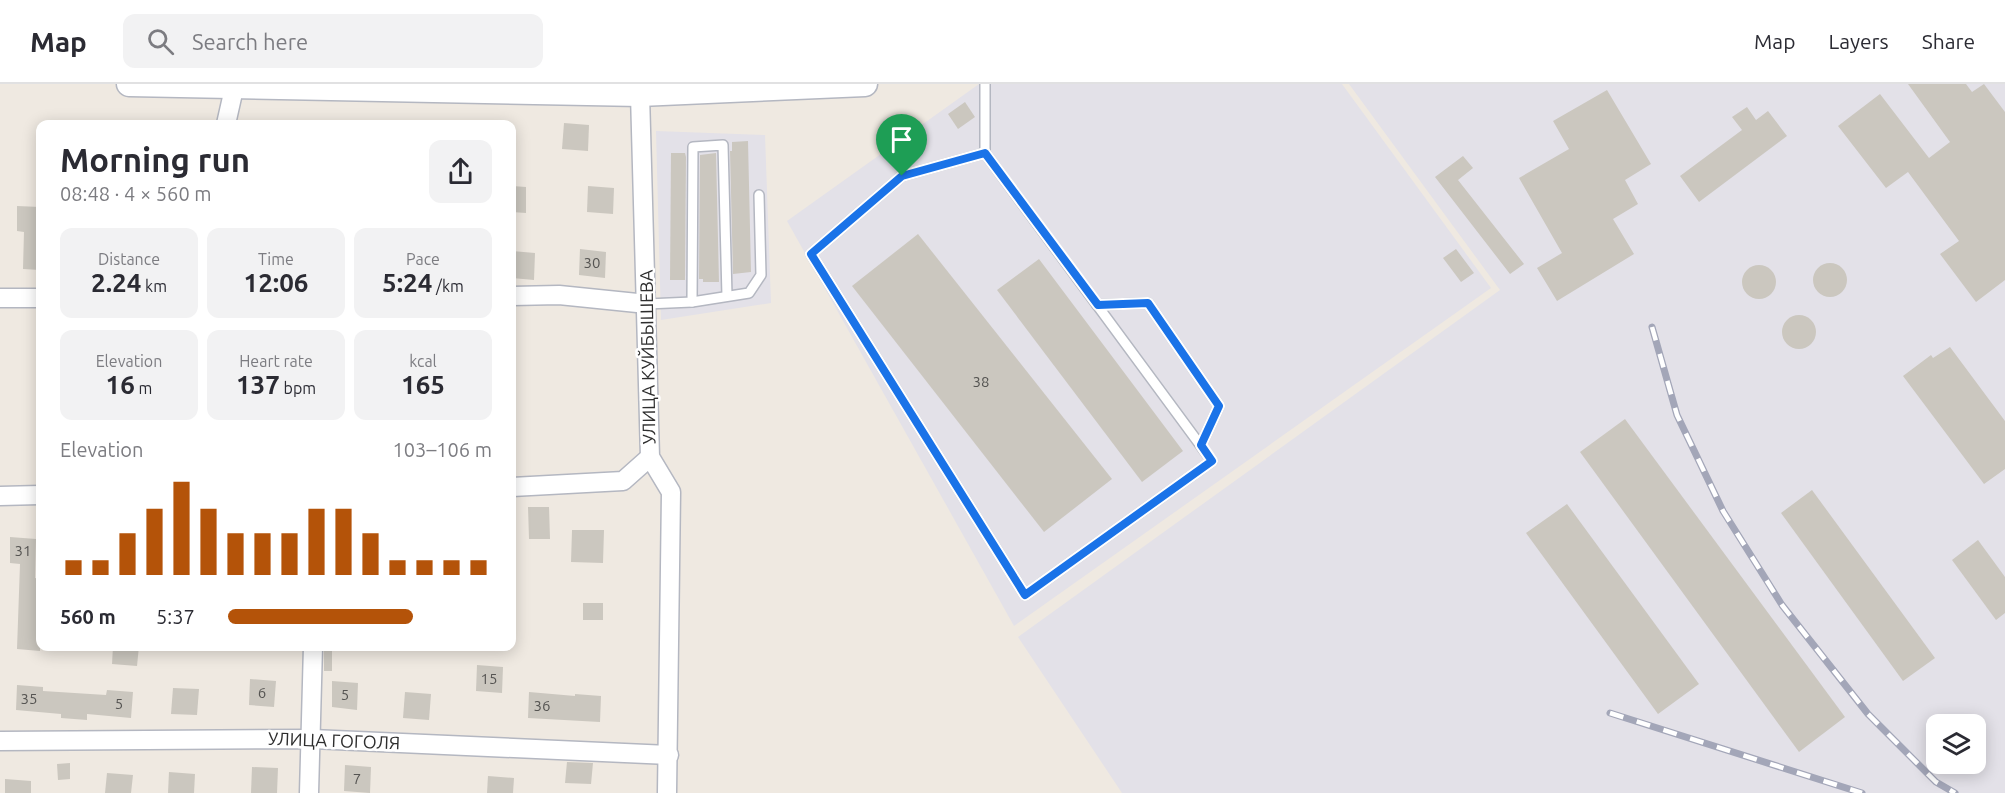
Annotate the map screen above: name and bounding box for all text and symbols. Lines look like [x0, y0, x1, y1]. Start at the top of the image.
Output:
search box [123, 14, 543, 68]
icon: search [144, 25, 177, 58]
text: Map [30, 26, 87, 57]
text: Search here [192, 29, 308, 54]
text: Map [1754, 29, 1795, 53]
text: Layers [1828, 29, 1889, 53]
text: Share [1922, 29, 1975, 53]
pin [876, 114, 927, 176]
icon: arrive [885, 123, 918, 156]
button: share [429, 140, 492, 203]
text: Morning run [60, 141, 250, 178]
text: 08:48 · 4 × 560 m [60, 182, 212, 205]
text: Distance [98, 250, 160, 268]
text: Time [258, 250, 294, 268]
text: Pace [406, 250, 440, 268]
house number: 30 [584, 254, 600, 271]
text: 2.24 [91, 268, 141, 297]
text: 12:06 [243, 268, 309, 297]
text: 5:24 [382, 268, 432, 297]
street label: УЛИЦА КУЙБЫШЕВА [635, 269, 659, 445]
text: km [141, 277, 167, 295]
text: /km [432, 277, 464, 295]
text: Elevation [96, 352, 162, 370]
text: Heart rate [239, 352, 313, 370]
text: kcal [409, 352, 437, 370]
text: 16 [106, 370, 135, 399]
text: 137 [236, 370, 280, 399]
text: 165 [401, 370, 445, 399]
house number: 38 [973, 373, 989, 390]
text: m [135, 379, 152, 397]
text: bpm [280, 379, 316, 397]
text: Elevation [60, 438, 143, 461]
text: 103–106 m [393, 438, 492, 461]
house number: 31 [15, 542, 31, 559]
text: 560 m [60, 605, 116, 628]
text: 5:37 [156, 605, 195, 628]
house number: 15 [481, 670, 497, 687]
house number: 6 [258, 684, 266, 701]
house number: 5 [341, 686, 349, 703]
house number: 35 [21, 690, 37, 707]
house number: 5 [115, 695, 123, 712]
house number: 36 [534, 697, 550, 714]
map controls [1926, 714, 1986, 774]
button: layers [1926, 714, 1986, 774]
street label: УЛИЦА ГОГОЛЯ [268, 728, 400, 752]
house number: 7 [353, 770, 361, 787]

